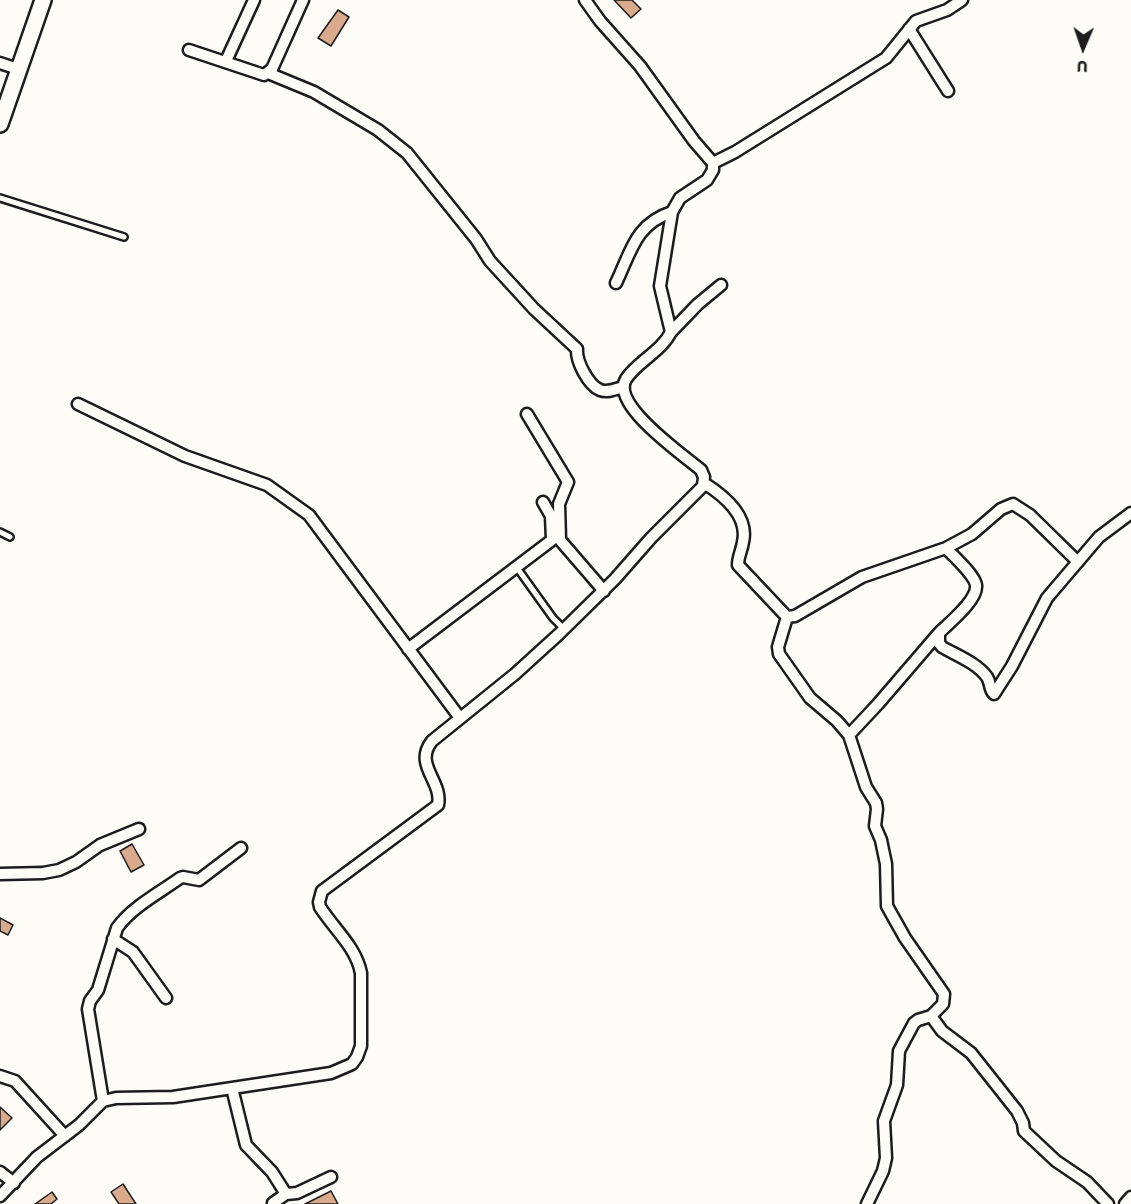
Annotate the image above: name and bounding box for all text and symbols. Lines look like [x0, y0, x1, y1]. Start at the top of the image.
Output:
north arrow [1053, 18, 1113, 78]
text: U [1077, 56, 1088, 77]

